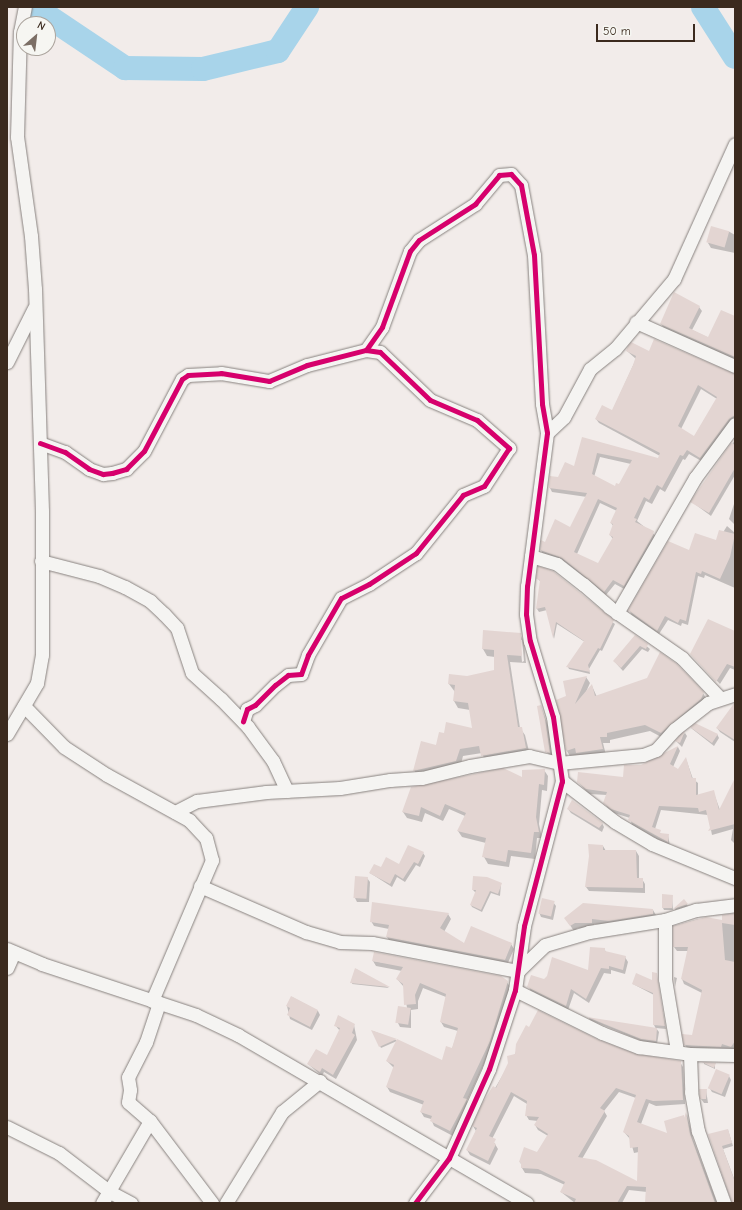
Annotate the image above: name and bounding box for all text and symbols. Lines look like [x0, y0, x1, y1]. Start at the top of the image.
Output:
north arrow [16, 16, 56, 56]
scale bar [598, 16, 697, 42]
text: N [35, 18, 48, 33]
text: 50 m [603, 24, 631, 38]

